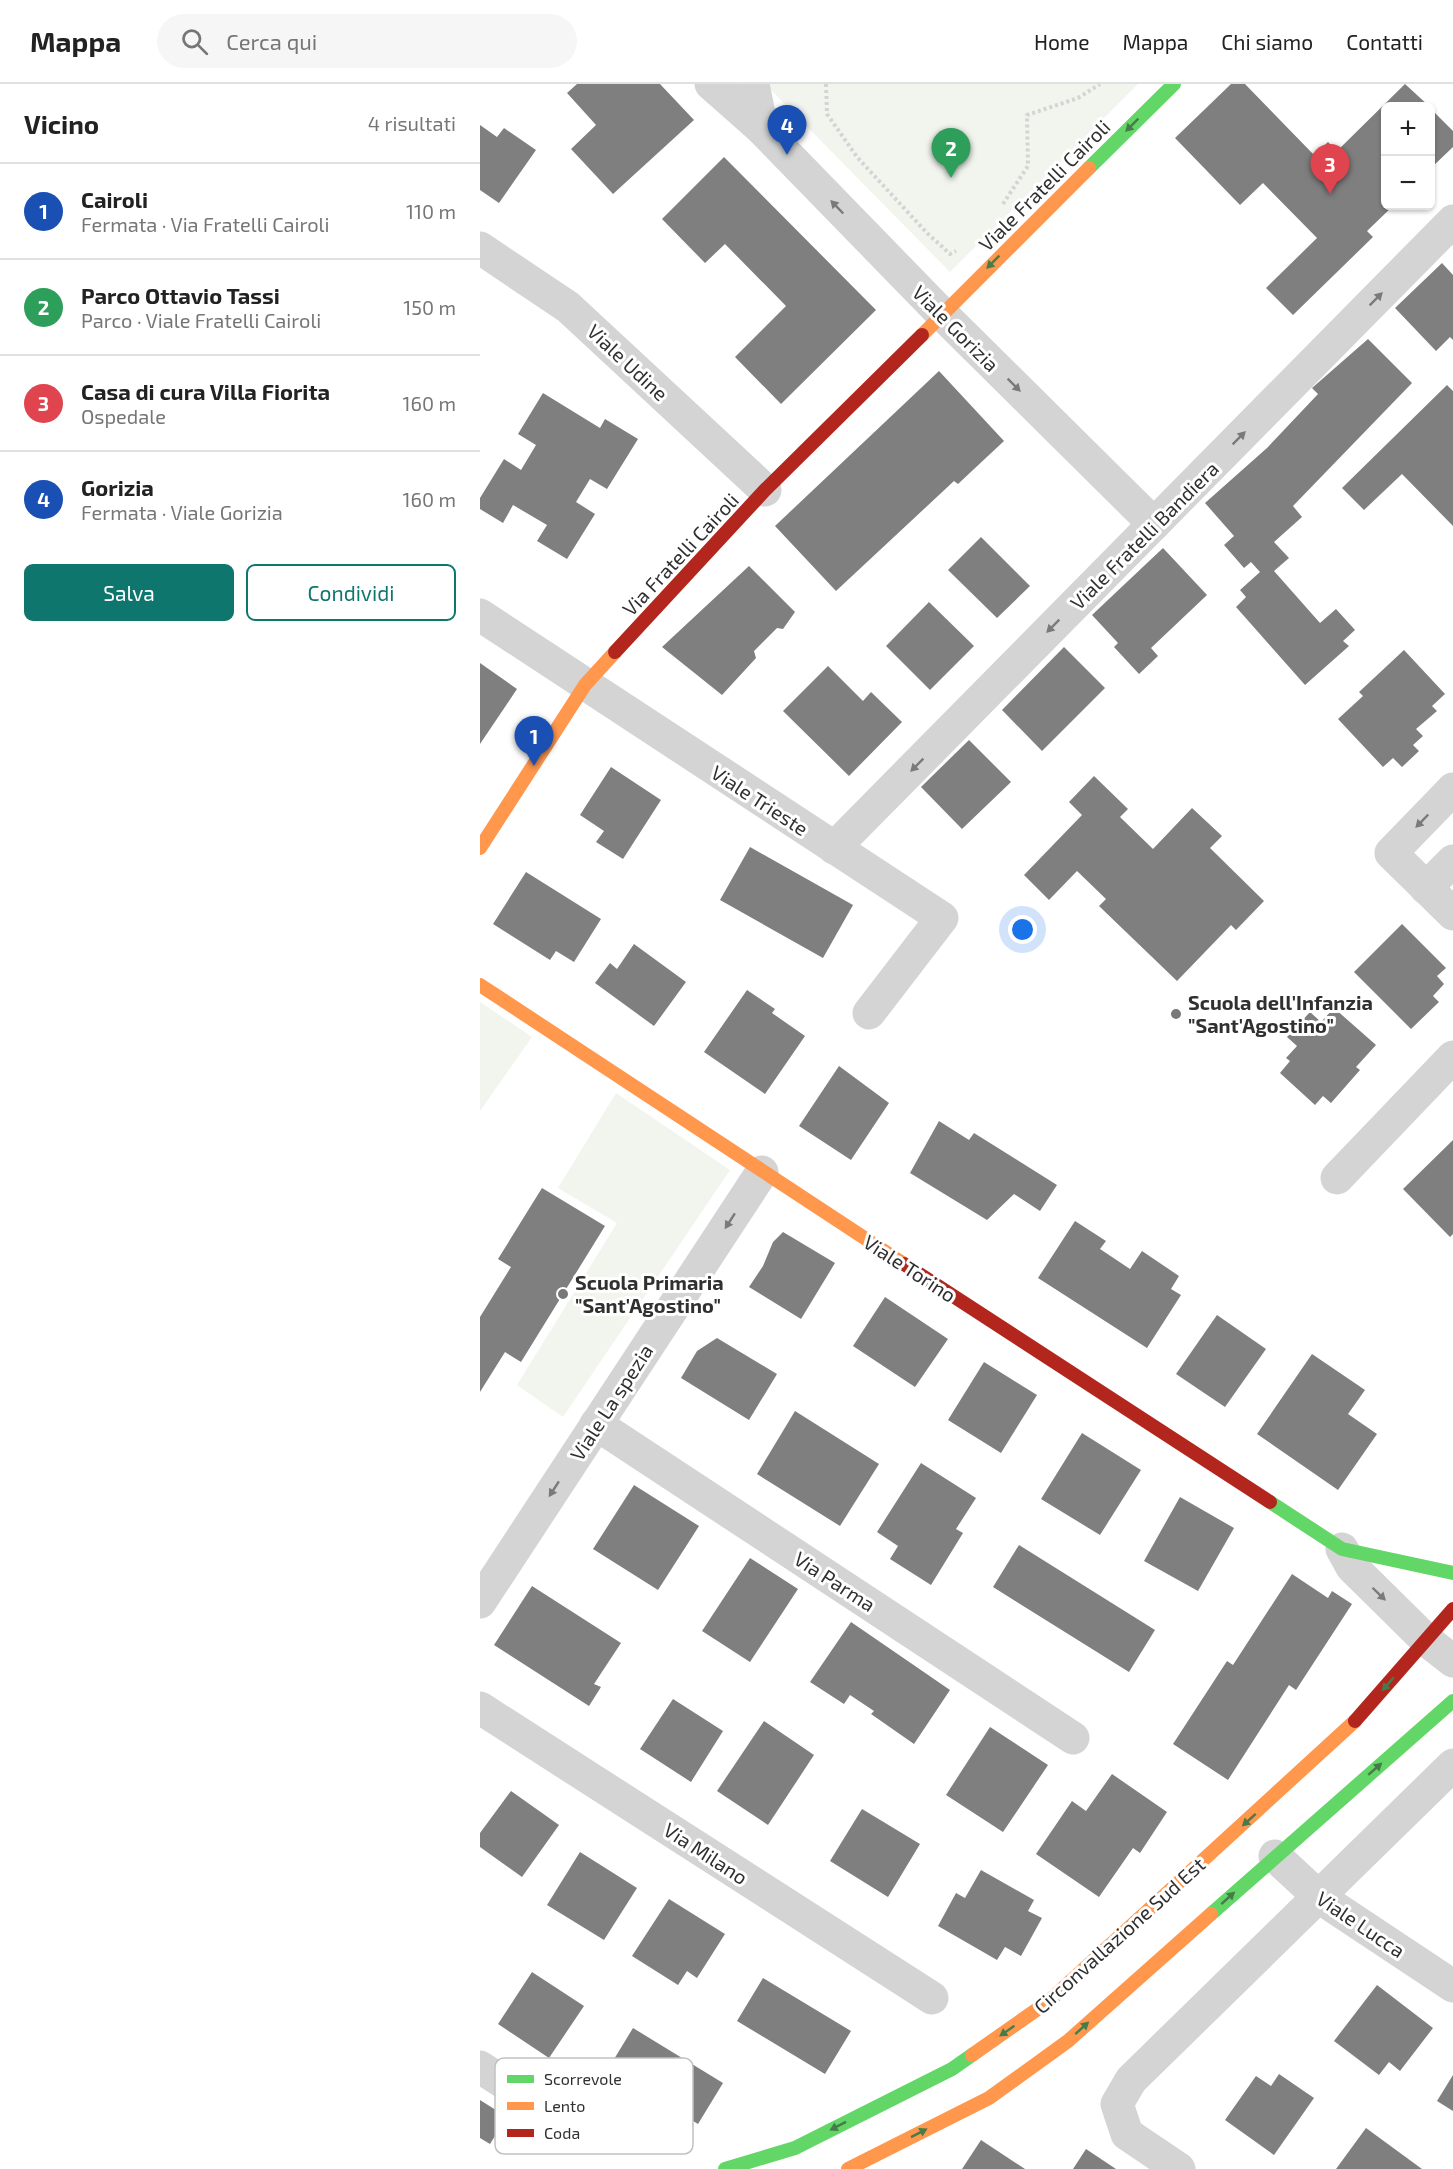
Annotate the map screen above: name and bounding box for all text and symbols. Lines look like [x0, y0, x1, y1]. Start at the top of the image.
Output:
search box [157, 14, 577, 68]
text: Mappa [30, 24, 121, 58]
icon: search [178, 25, 211, 58]
text: Cerca qui [226, 28, 317, 54]
text: Home [1034, 29, 1090, 54]
text: Mappa [1123, 29, 1188, 54]
text: Chi siamo [1221, 29, 1313, 54]
text: Contatti [1346, 29, 1423, 54]
map controls [1381, 102, 1435, 210]
button: + [1381, 102, 1435, 156]
pin: 4 [768, 106, 806, 155]
text: Vicino [24, 108, 99, 139]
text: 4 risultati [368, 111, 456, 135]
street label: Viale Fratelli Cairoli [973, 114, 1115, 256]
one-way arrow [1126, 118, 1140, 132]
pin: 2 [932, 128, 970, 178]
pin: 3 [1310, 144, 1350, 194]
button: − [1381, 156, 1435, 210]
text: Cairoli [81, 186, 148, 212]
text: 1 [39, 199, 48, 223]
text: 110 m [406, 199, 456, 223]
one-way arrow [831, 200, 845, 214]
text: Fermata · Via Fratelli Cairoli [81, 212, 330, 236]
one-way arrow [987, 255, 1001, 269]
street label: Viale Gorizia [908, 280, 1004, 376]
text: Parco Ottavio Tassi [81, 282, 280, 308]
one-way arrow [1368, 293, 1382, 307]
text: 2 [38, 295, 49, 319]
text: 150 m [403, 295, 456, 319]
text: Parco · Viale Fratelli Cairoli [81, 308, 321, 332]
street label: Viale Udine [583, 319, 673, 405]
one-way arrow [1006, 377, 1020, 391]
text: Casa di cura Villa Fiorita [81, 378, 330, 404]
text: 3 [38, 391, 49, 415]
text: 160 m [403, 391, 456, 415]
text: Ospedale [81, 404, 166, 428]
one-way arrow [1232, 430, 1246, 445]
street label: Viale Fratelli Bandiera [1065, 456, 1223, 614]
text: Gorizia [81, 474, 154, 500]
text: 4 [37, 487, 50, 511]
text: 160 m [403, 487, 456, 511]
street label: Via Fratelli Cairoli [617, 488, 743, 620]
text: Fermata · Viale Gorizia [81, 500, 283, 524]
button: Salva [24, 564, 234, 621]
button: Condividi [246, 564, 456, 621]
one-way arrow [1047, 618, 1061, 632]
pin: 1 [514, 716, 554, 766]
one-way arrow [910, 757, 924, 771]
street label: Viale Trieste [707, 760, 813, 840]
one-way arrow [1415, 814, 1429, 829]
your location [1008, 915, 1037, 944]
place label: Scuola dell'Infanzia "Sant'Agostino" [1188, 990, 1373, 1037]
marker: Scuola dell'Infanzia "Sant'Agostino" [1169, 1007, 1183, 1021]
one-way arrow [724, 1212, 736, 1228]
street label: Viale Torino [859, 1229, 961, 1307]
place label: Scuola Primaria "Sant'Agostino" [575, 1270, 724, 1317]
marker: Scuola Primaria "Sant'Agostino" [556, 1287, 570, 1301]
street label: Viale La spezia [565, 1339, 657, 1465]
one-way arrow [548, 1481, 559, 1497]
street label: Via Parma [790, 1546, 880, 1616]
one-way arrow [1372, 1586, 1386, 1600]
one-way arrow [1382, 1676, 1395, 1691]
one-way arrow [1367, 1763, 1382, 1776]
one-way arrow [1241, 1813, 1256, 1827]
street label: Via Milano [660, 1817, 752, 1889]
street label: Circonvallazione Sud Est [1029, 1852, 1210, 2018]
street label: Viale Lucca [1312, 1886, 1410, 1962]
one-way arrow [1220, 1892, 1235, 1905]
one-way arrow [1075, 2021, 1090, 2035]
one-way arrow [1000, 2025, 1016, 2037]
legend [495, 2058, 693, 2154]
text: Scorrevole [544, 2069, 622, 2088]
text: Lento [544, 2096, 585, 2115]
one-way arrow [829, 2122, 846, 2131]
text: Coda [544, 2123, 580, 2142]
one-way arrow [911, 2128, 928, 2138]

